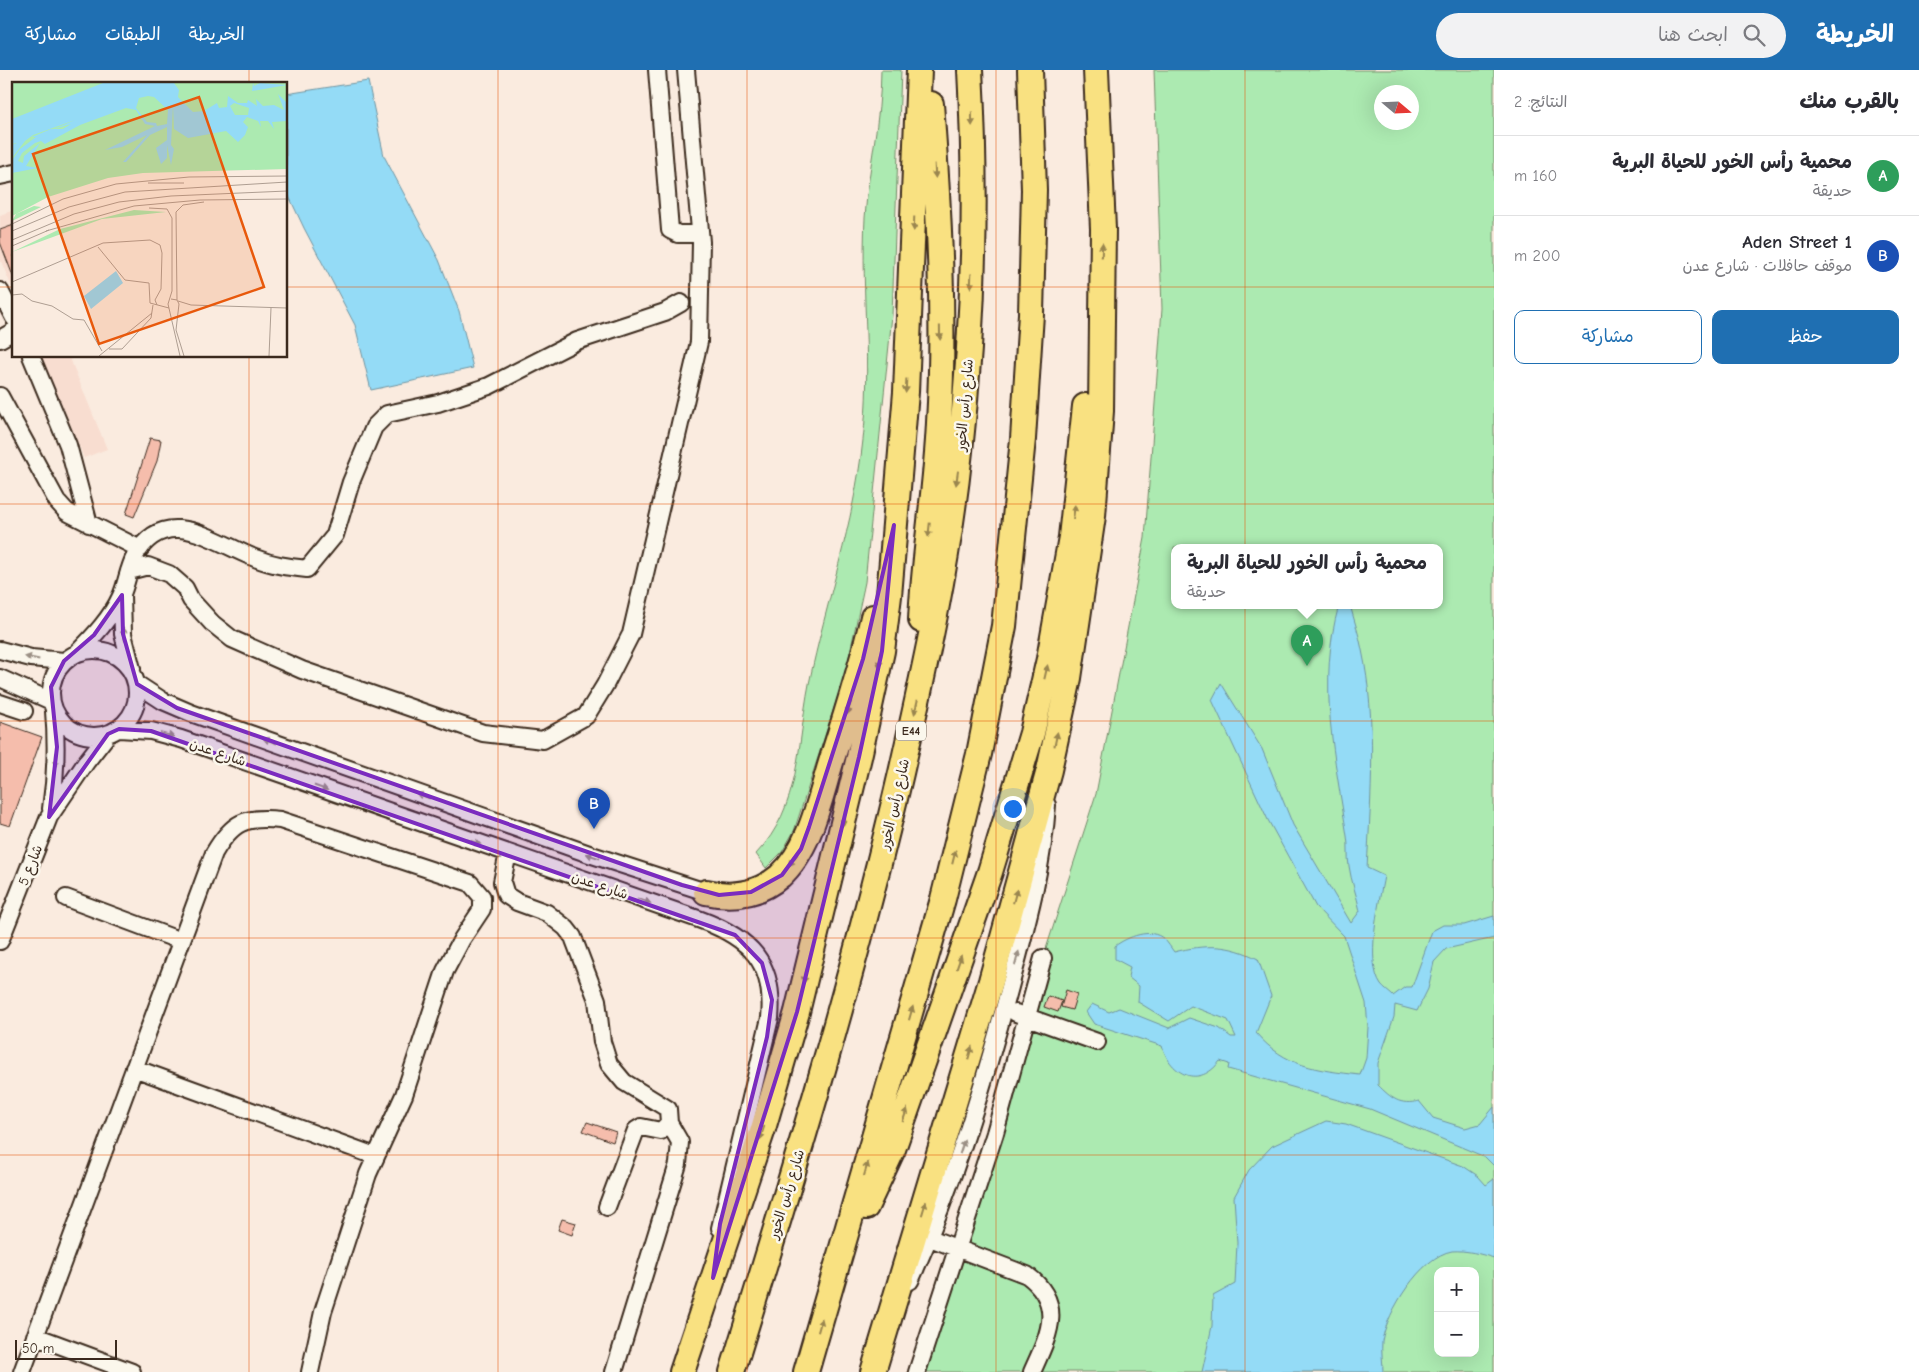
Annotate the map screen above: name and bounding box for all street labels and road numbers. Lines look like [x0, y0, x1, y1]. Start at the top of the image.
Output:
street label: شارع رأس الخور [952, 358, 978, 453]
road number: E44 [896, 721, 926, 740]
street label: شارع عدن [187, 735, 248, 771]
street label: شارع رأس الخور [876, 757, 914, 852]
street label: شارع 5 [15, 842, 47, 888]
street label: شارع عدن [569, 868, 630, 904]
street label: شارع رأس الخور [765, 1147, 809, 1242]

